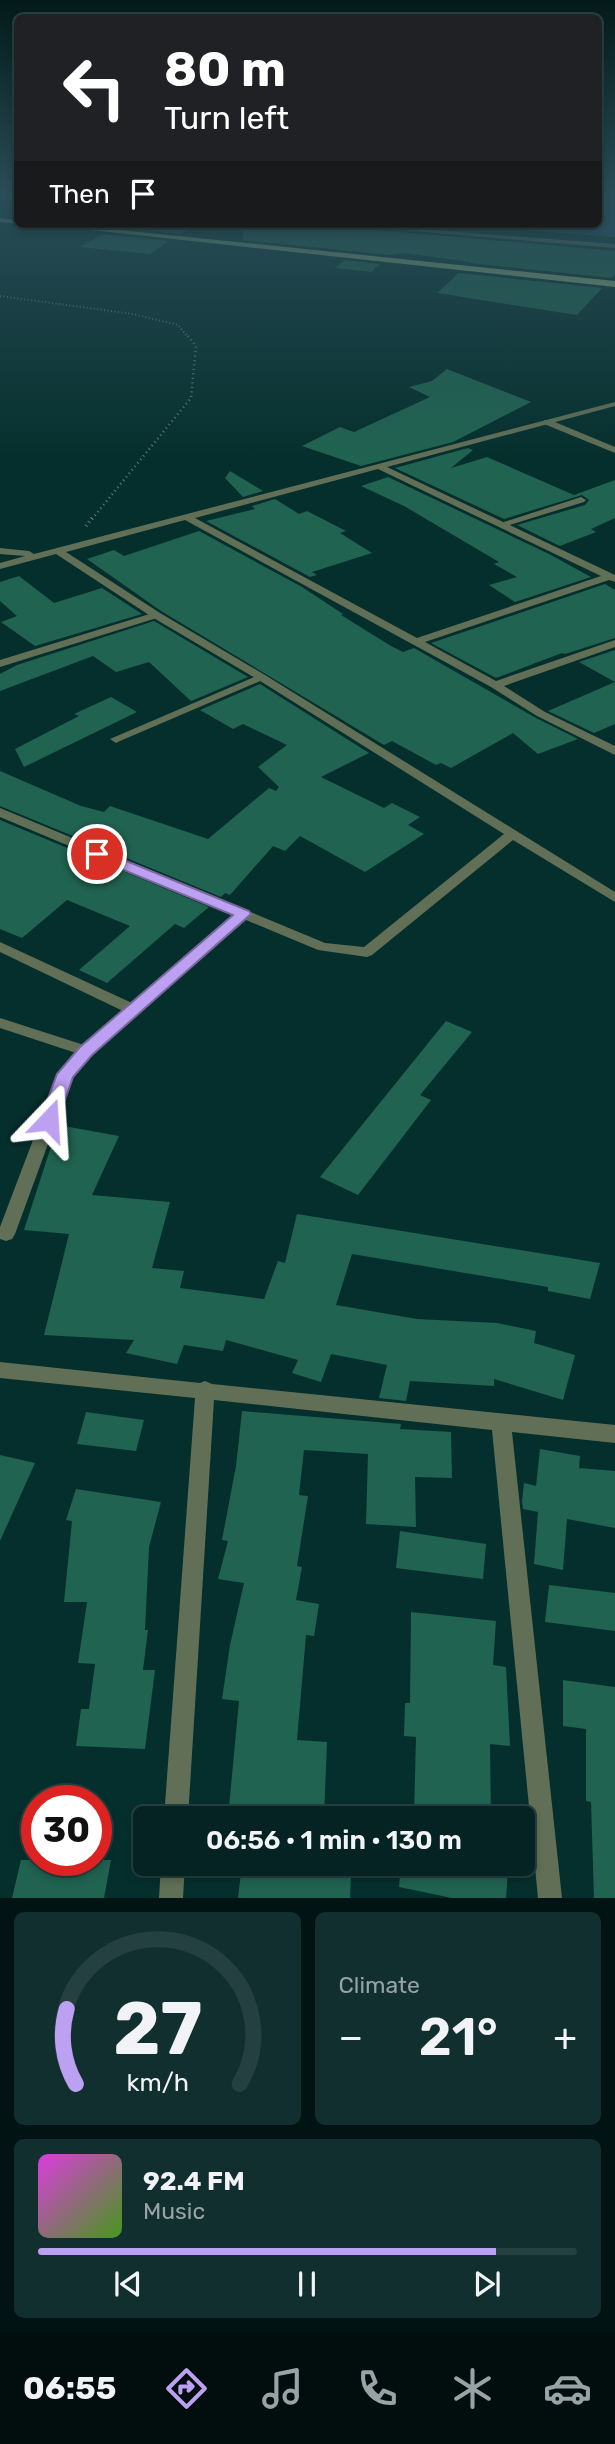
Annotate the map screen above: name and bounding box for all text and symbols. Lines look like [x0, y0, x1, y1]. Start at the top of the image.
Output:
text: 80 m [164, 40, 286, 98]
icon: left [49, 42, 140, 133]
text: Turn left [164, 99, 289, 137]
icon: arrive [124, 175, 162, 213]
text: Then [49, 179, 110, 210]
pin [67, 824, 127, 884]
icon: arrive [78, 835, 116, 873]
position arrow [12, 1083, 86, 1157]
speed limit sign: 30 [21, 1785, 112, 1876]
text: 06:56 · 1 min · 130 m [206, 1825, 462, 1856]
text: Climate [339, 1971, 420, 1999]
text: 27 [113, 1987, 202, 2073]
text: 21° [419, 2006, 498, 2068]
text: − [339, 2014, 363, 2060]
text: + [553, 2014, 577, 2060]
text: km/h [126, 2068, 188, 2097]
text: 92.4 FM [143, 2166, 245, 2197]
text: Music [143, 2197, 205, 2225]
icon: previous [109, 2265, 147, 2303]
icon: pause [288, 2265, 326, 2303]
icon: next [468, 2265, 506, 2303]
icon: directions [162, 2364, 211, 2413]
icon: music [258, 2364, 307, 2413]
icon: phone [353, 2364, 402, 2413]
icon: climate [448, 2364, 497, 2413]
icon: car [543, 2364, 592, 2413]
text: 06:55 [23, 2369, 116, 2407]

